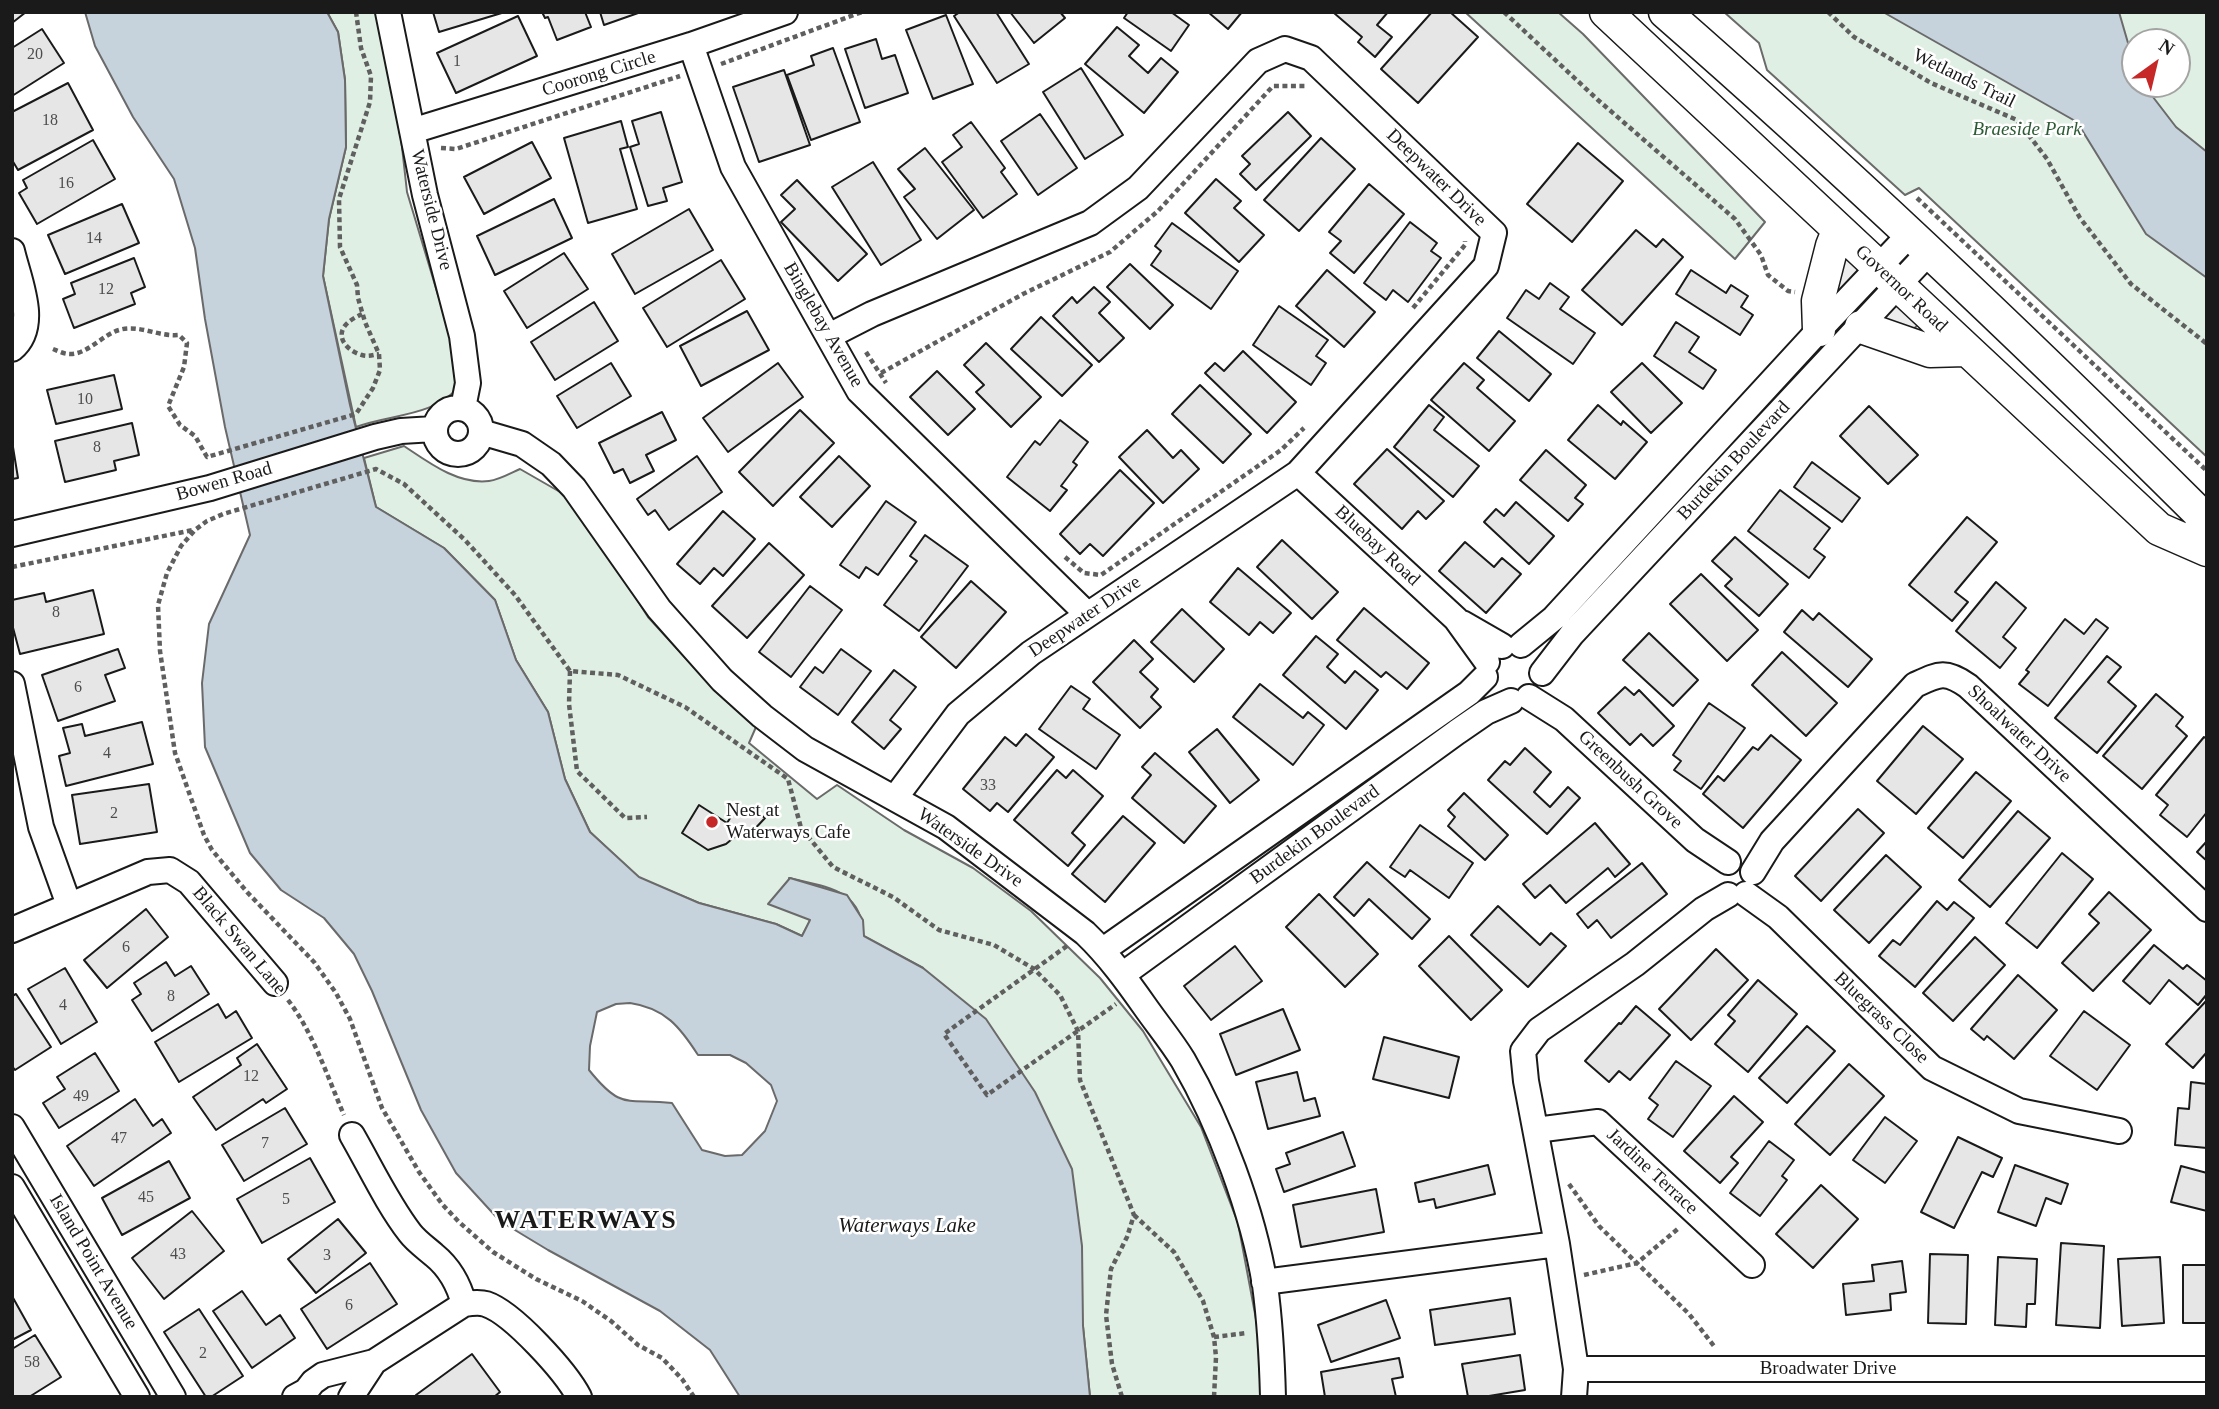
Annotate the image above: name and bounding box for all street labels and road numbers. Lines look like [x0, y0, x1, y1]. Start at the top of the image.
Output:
street label: Wetlands Trail [1909, 44, 2019, 114]
street label: Coorong Circle [539, 46, 659, 102]
street label: Deepwater Drive [1381, 125, 1491, 231]
street label: Waterside Drive [405, 147, 457, 273]
street label: Governor Road [1850, 241, 1952, 337]
street label: Binglebay Avenue [778, 258, 868, 392]
street label: Burdekin Boulevard [1673, 397, 1795, 525]
street label: Bowen Road [173, 457, 275, 507]
street label: Bluebay Road [1330, 501, 1424, 591]
street label: Deepwater Drive [1025, 571, 1145, 663]
street label: Shoalwater Drive [1962, 680, 2076, 788]
street label: Greenbush Grove [1573, 726, 1687, 834]
street label: Burdekin Boulevard [1246, 780, 1384, 890]
street label: Waterside Drive [913, 803, 1027, 893]
street label: Black Swan Lane [187, 882, 291, 1000]
street label: Bluegrass Close [1829, 967, 1933, 1069]
street label: Jardine Terrace [1602, 1124, 1702, 1220]
street label: Island Point Avenue [44, 1190, 142, 1334]
street label: Broadwater Drive [1760, 1358, 1896, 1380]

